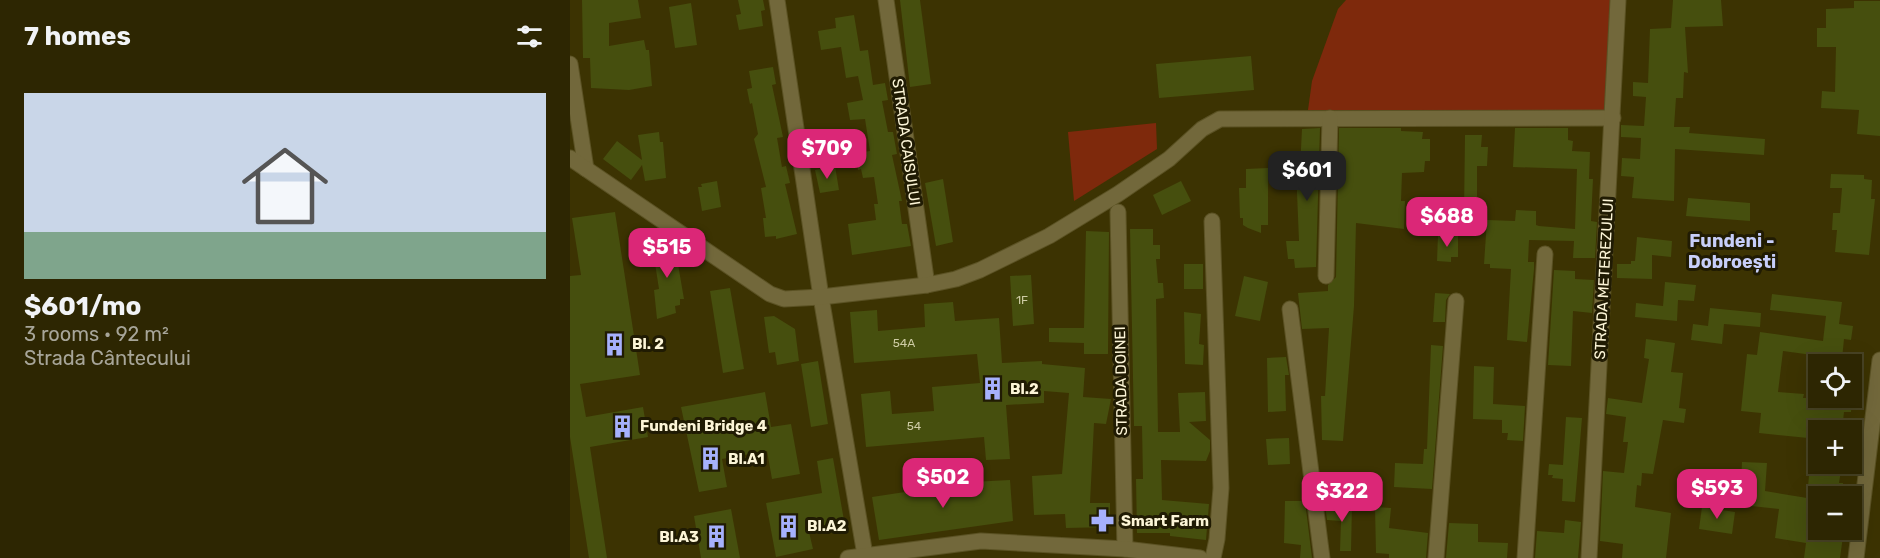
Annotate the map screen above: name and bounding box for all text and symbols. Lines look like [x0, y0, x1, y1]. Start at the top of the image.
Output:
icon: filters [513, 20, 546, 53]
text: 7 homes [24, 21, 131, 52]
street label: STRADA CAISULUI [888, 77, 924, 207]
pin: $709 [791, 129, 863, 180]
icon: home [231, 132, 339, 240]
text: $709 [801, 136, 853, 160]
pin: $601 [1271, 151, 1343, 202]
text: $601 [1282, 158, 1332, 182]
pin: $688 [1411, 197, 1483, 248]
street label: STRADA METEREZULUI [1591, 198, 1617, 360]
text: $688 [1420, 204, 1474, 228]
pin: $515 [631, 228, 703, 279]
district label: Fundeni - Dobroești [1688, 230, 1776, 273]
text: $515 [643, 235, 692, 259]
text: $601/mo [24, 291, 141, 322]
house number: 1F [1016, 293, 1028, 307]
text: 3 rooms · 92 m² [24, 322, 169, 346]
street label: STRADA DOINEI [1111, 326, 1131, 436]
building icon: Bl. 2 [601, 331, 627, 357]
place label: Bl. 2 [632, 335, 664, 353]
house number: 54A [893, 336, 915, 350]
text: Strada Cântecului [24, 346, 191, 370]
map controls [1808, 354, 1862, 540]
button: locate [1808, 354, 1862, 408]
building icon: Bl.2 [979, 376, 1005, 402]
place label: Bl.2 [1010, 380, 1039, 398]
building icon: Fundeni Bridge 4 [609, 413, 635, 439]
place label: Fundeni Bridge 4 [640, 417, 767, 435]
house number: 54 [907, 419, 922, 433]
button: + [1808, 420, 1862, 474]
building icon: Bl.A1 [697, 446, 723, 472]
place label: Bl.A1 [728, 450, 765, 468]
pin: $502 [907, 458, 979, 509]
text: $502 [917, 465, 969, 489]
pin: $593 [1681, 469, 1753, 520]
pin: $322 [1306, 472, 1378, 523]
text: $593 [1691, 476, 1743, 500]
text: $322 [1316, 479, 1368, 503]
button: − [1808, 486, 1862, 540]
pharmacy icon: Smart Farm [1090, 508, 1116, 534]
place label: Smart Farm [1121, 512, 1209, 530]
building icon: Bl.A2 [776, 513, 802, 539]
place label: Bl.A2 [807, 517, 847, 535]
building icon: Bl.A3 [704, 524, 730, 550]
place label: Bl.A3 [659, 528, 699, 546]

